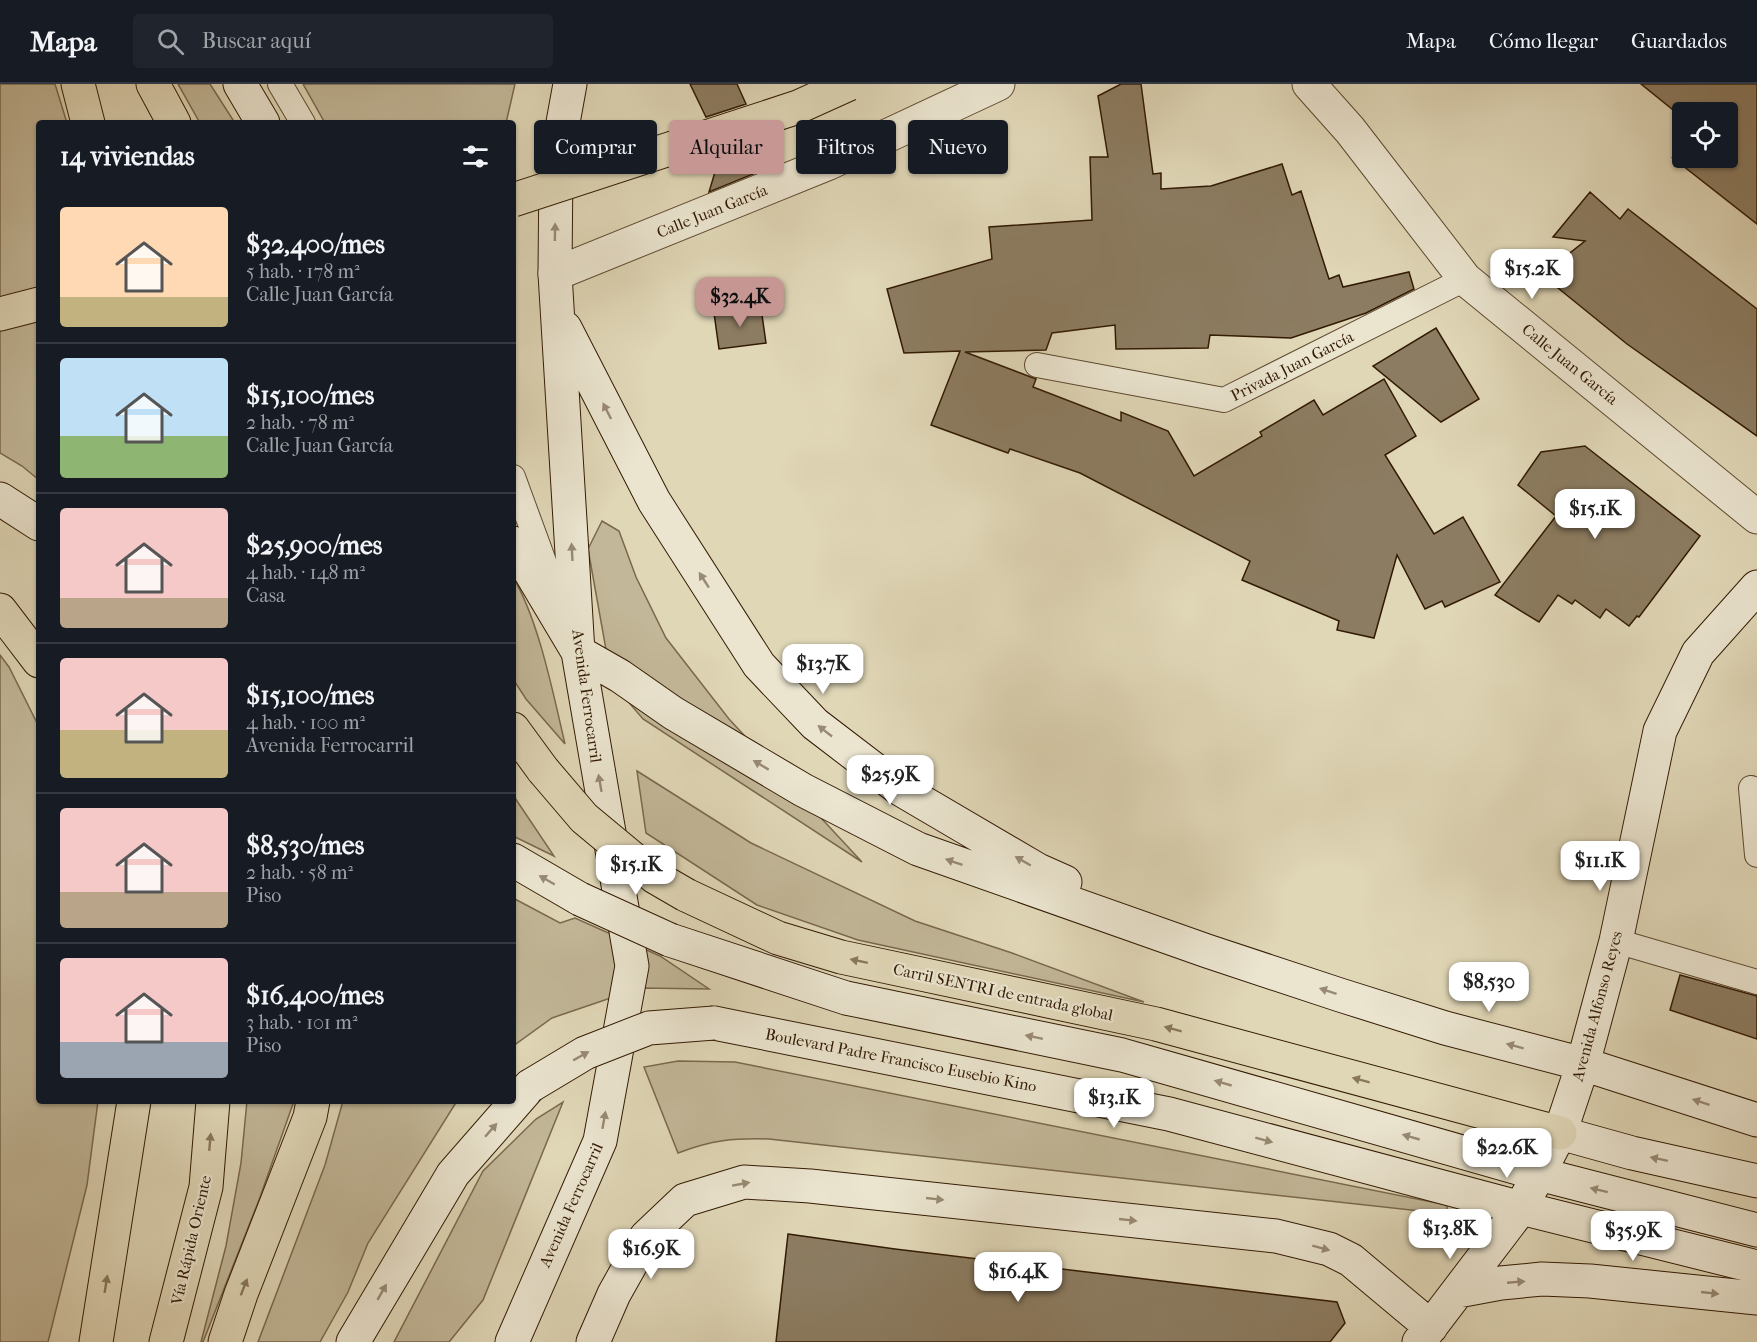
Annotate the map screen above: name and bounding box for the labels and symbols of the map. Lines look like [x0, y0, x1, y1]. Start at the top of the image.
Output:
street label: Calle Juan García [654, 180, 771, 242]
one-way arrow [551, 222, 560, 241]
pin: $15.2K [1483, 249, 1581, 300]
pin: $32.4K [691, 277, 789, 328]
street label: Calle Juan García [1518, 320, 1622, 409]
street label: Privada Juan García [1227, 327, 1357, 405]
one-way arrow [602, 402, 611, 419]
pin: $15.1K [1546, 489, 1644, 540]
one-way arrow [567, 542, 577, 561]
one-way arrow [698, 572, 709, 588]
street label: Avenida Ferrocarril [568, 627, 606, 764]
pin: $13.7K [774, 644, 872, 695]
one-way arrow [817, 726, 832, 738]
pin: $25.9K [841, 755, 939, 806]
one-way arrow [753, 760, 769, 771]
one-way arrow [596, 773, 605, 792]
pin: $11.1K [1551, 841, 1649, 892]
pin: $15.1K [587, 845, 685, 896]
one-way arrow [1015, 855, 1031, 866]
one-way arrow [945, 856, 963, 866]
one-way arrow [539, 874, 555, 885]
street label: Avenida Alfonso Reyes [1568, 929, 1626, 1084]
one-way arrow [849, 956, 868, 965]
street label: Carril SENTRI de entrada global [891, 959, 1115, 1025]
pin: $8,530 [1440, 962, 1538, 1013]
one-way arrow [1319, 985, 1337, 995]
one-way arrow [1164, 1023, 1182, 1033]
street label: Boulevard Padre Francisco Eusebio Kino [764, 1024, 1038, 1096]
one-way arrow [1025, 1031, 1044, 1041]
one-way arrow [1506, 1041, 1524, 1050]
one-way arrow [573, 1051, 590, 1061]
one-way arrow [1352, 1074, 1370, 1084]
pin: $13.1K [1065, 1078, 1163, 1129]
one-way arrow [1214, 1078, 1232, 1087]
one-way arrow [1692, 1097, 1710, 1106]
one-way arrow [600, 1110, 609, 1129]
one-way arrow [484, 1122, 497, 1138]
pin: $22.6K [1458, 1128, 1556, 1179]
one-way arrow [205, 1132, 215, 1151]
one-way arrow [1402, 1132, 1420, 1141]
one-way arrow [1255, 1135, 1273, 1145]
street label: Avenida Ferrocarril [535, 1139, 607, 1271]
one-way arrow [1649, 1154, 1668, 1163]
street label: Vía Rápida Oriente [167, 1173, 215, 1308]
one-way arrow [732, 1180, 751, 1189]
one-way arrow [1589, 1184, 1608, 1194]
one-way arrow [925, 1194, 944, 1204]
pin: $13.8K [1401, 1209, 1499, 1260]
pin: $35.9K [1584, 1211, 1682, 1262]
one-way arrow [1119, 1215, 1138, 1225]
pin: $16.9K [602, 1229, 700, 1280]
one-way arrow [1312, 1244, 1330, 1253]
pin: $16.4K [969, 1252, 1067, 1303]
one-way arrow [101, 1275, 110, 1294]
one-way arrow [239, 1277, 249, 1295]
one-way arrow [1507, 1277, 1526, 1286]
one-way arrow [377, 1284, 388, 1300]
one-way arrow [1701, 1288, 1720, 1298]

